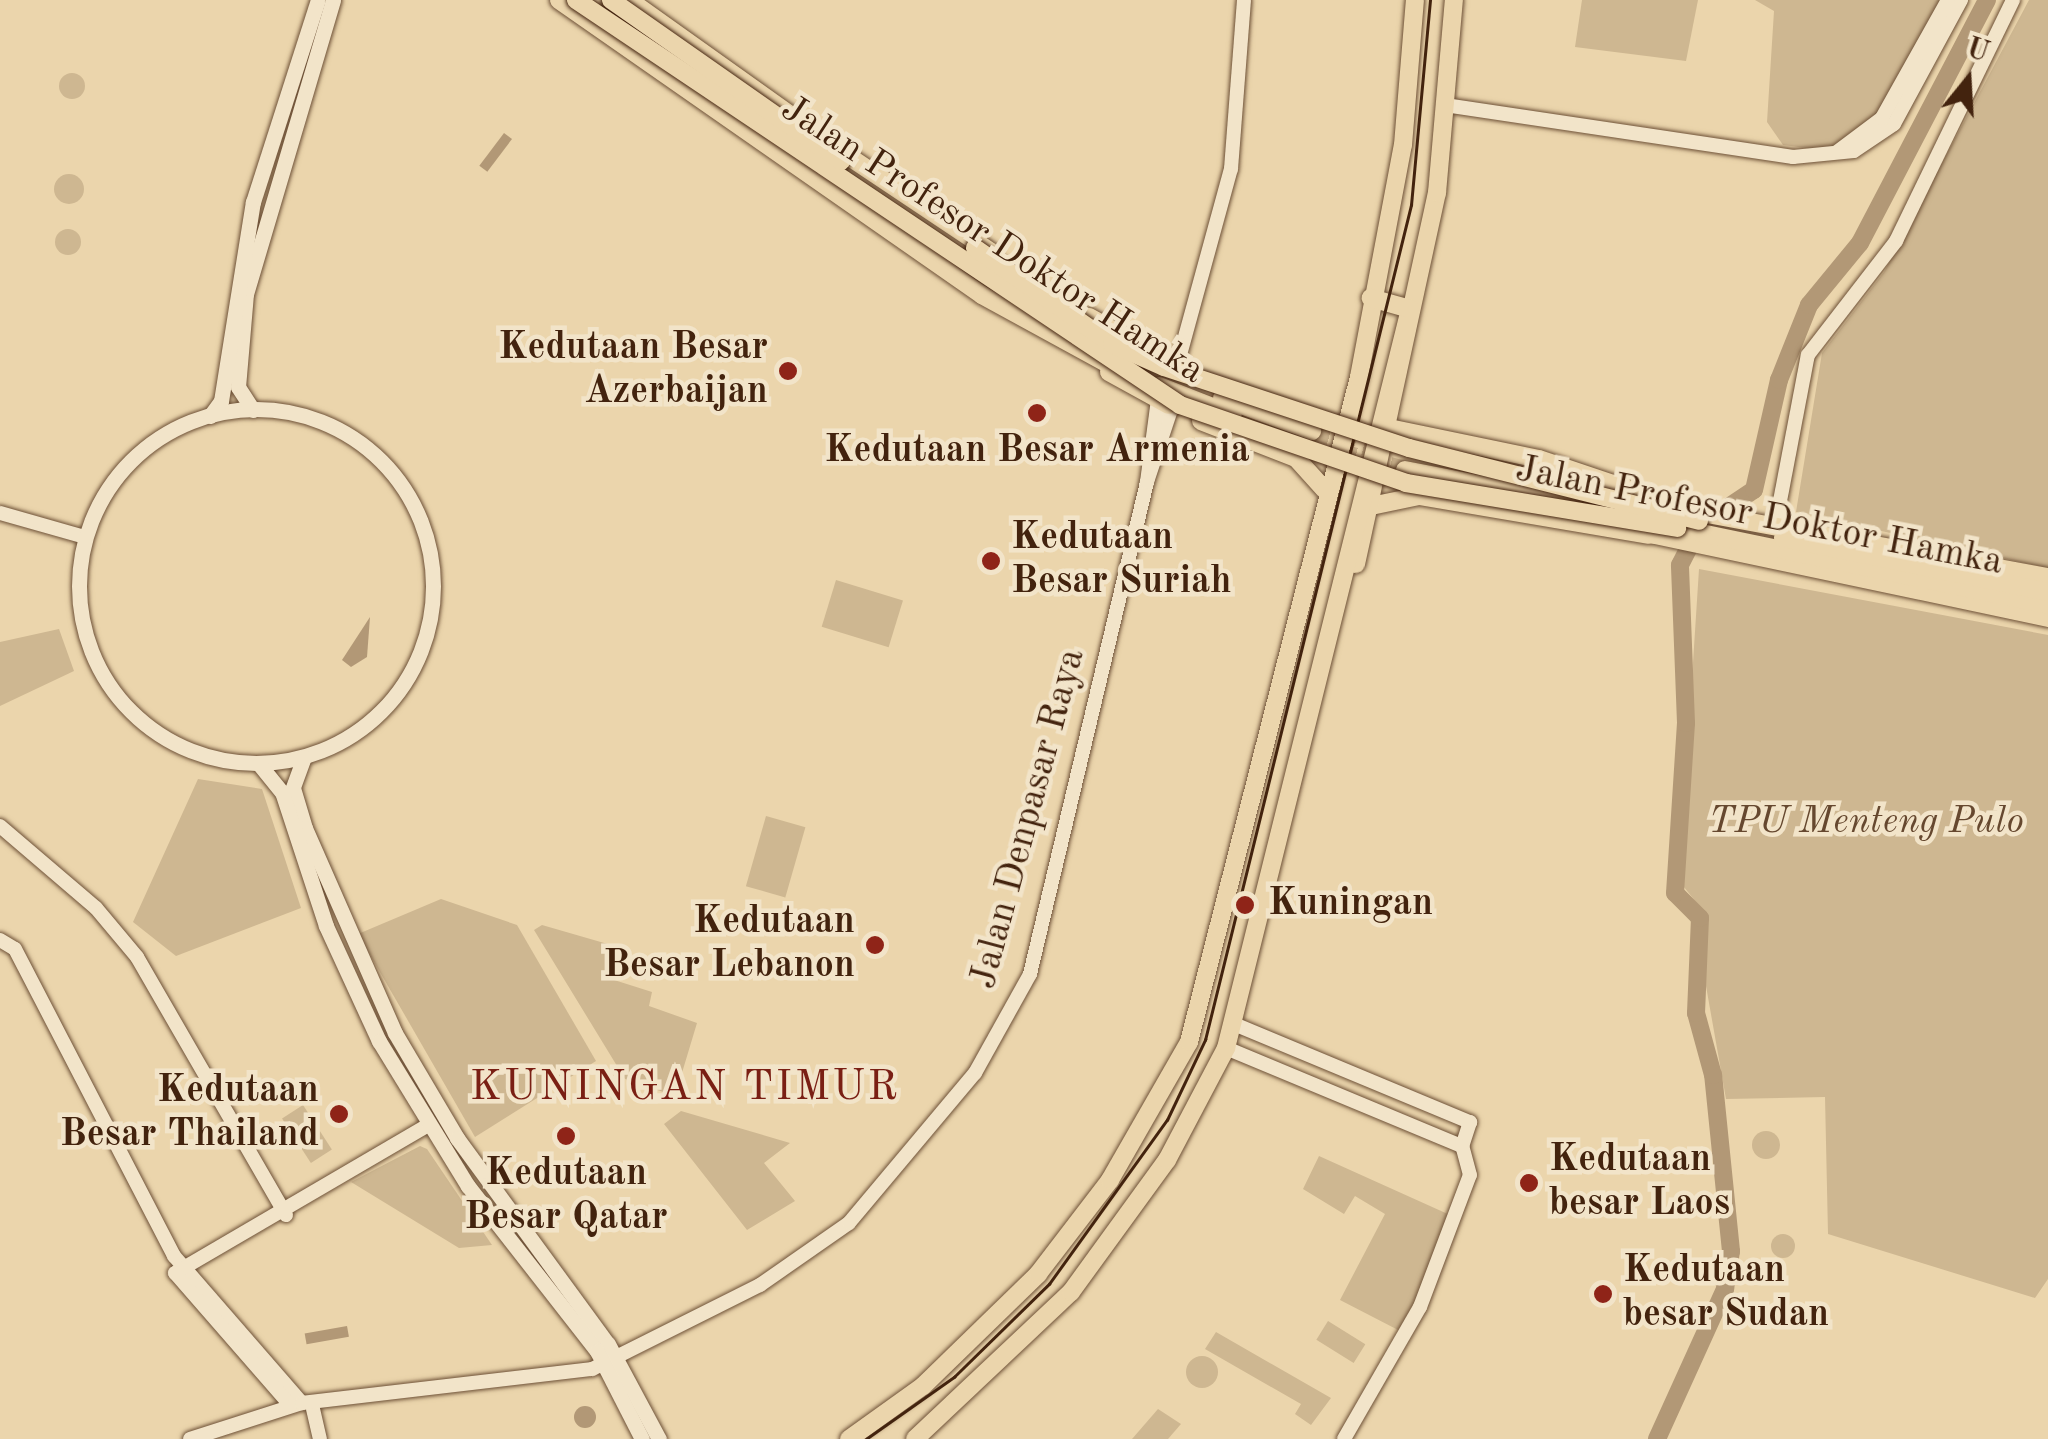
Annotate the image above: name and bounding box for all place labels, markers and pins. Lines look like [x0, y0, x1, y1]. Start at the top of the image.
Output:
place label: Kedutaan Besar Azerbaijan [498, 326, 768, 416]
marker: Kedutaan Besar Azerbaijan [777, 360, 799, 382]
marker: Kedutaan Besar Armenia [1026, 402, 1048, 424]
place label: Kedutaan Besar Armenia [824, 429, 1250, 475]
place label: Kedutaan Besar Suriah [1011, 516, 1231, 606]
marker: Kedutaan Besar Suriah [980, 550, 1002, 572]
place label: Kuningan [1268, 882, 1433, 928]
marker: Kuningan [1232, 892, 1258, 918]
place label: Kedutaan Besar Lebanon [603, 900, 855, 989]
marker: Kedutaan Besar Lebanon [864, 934, 886, 956]
place label: Kedutaan Besar Thailand [60, 1069, 319, 1158]
marker: Kedutaan Besar Thailand [328, 1103, 350, 1125]
marker: Kedutaan Besar Qatar [555, 1125, 577, 1147]
place label: Kedutaan besar Laos [1549, 1138, 1730, 1228]
place label: Kedutaan Besar Qatar [464, 1152, 668, 1242]
marker: Kedutaan besar Laos [1518, 1172, 1540, 1194]
place label: Kedutaan besar Sudan [1623, 1249, 1829, 1338]
marker: Kedutaan besar Sudan [1592, 1283, 1614, 1305]

